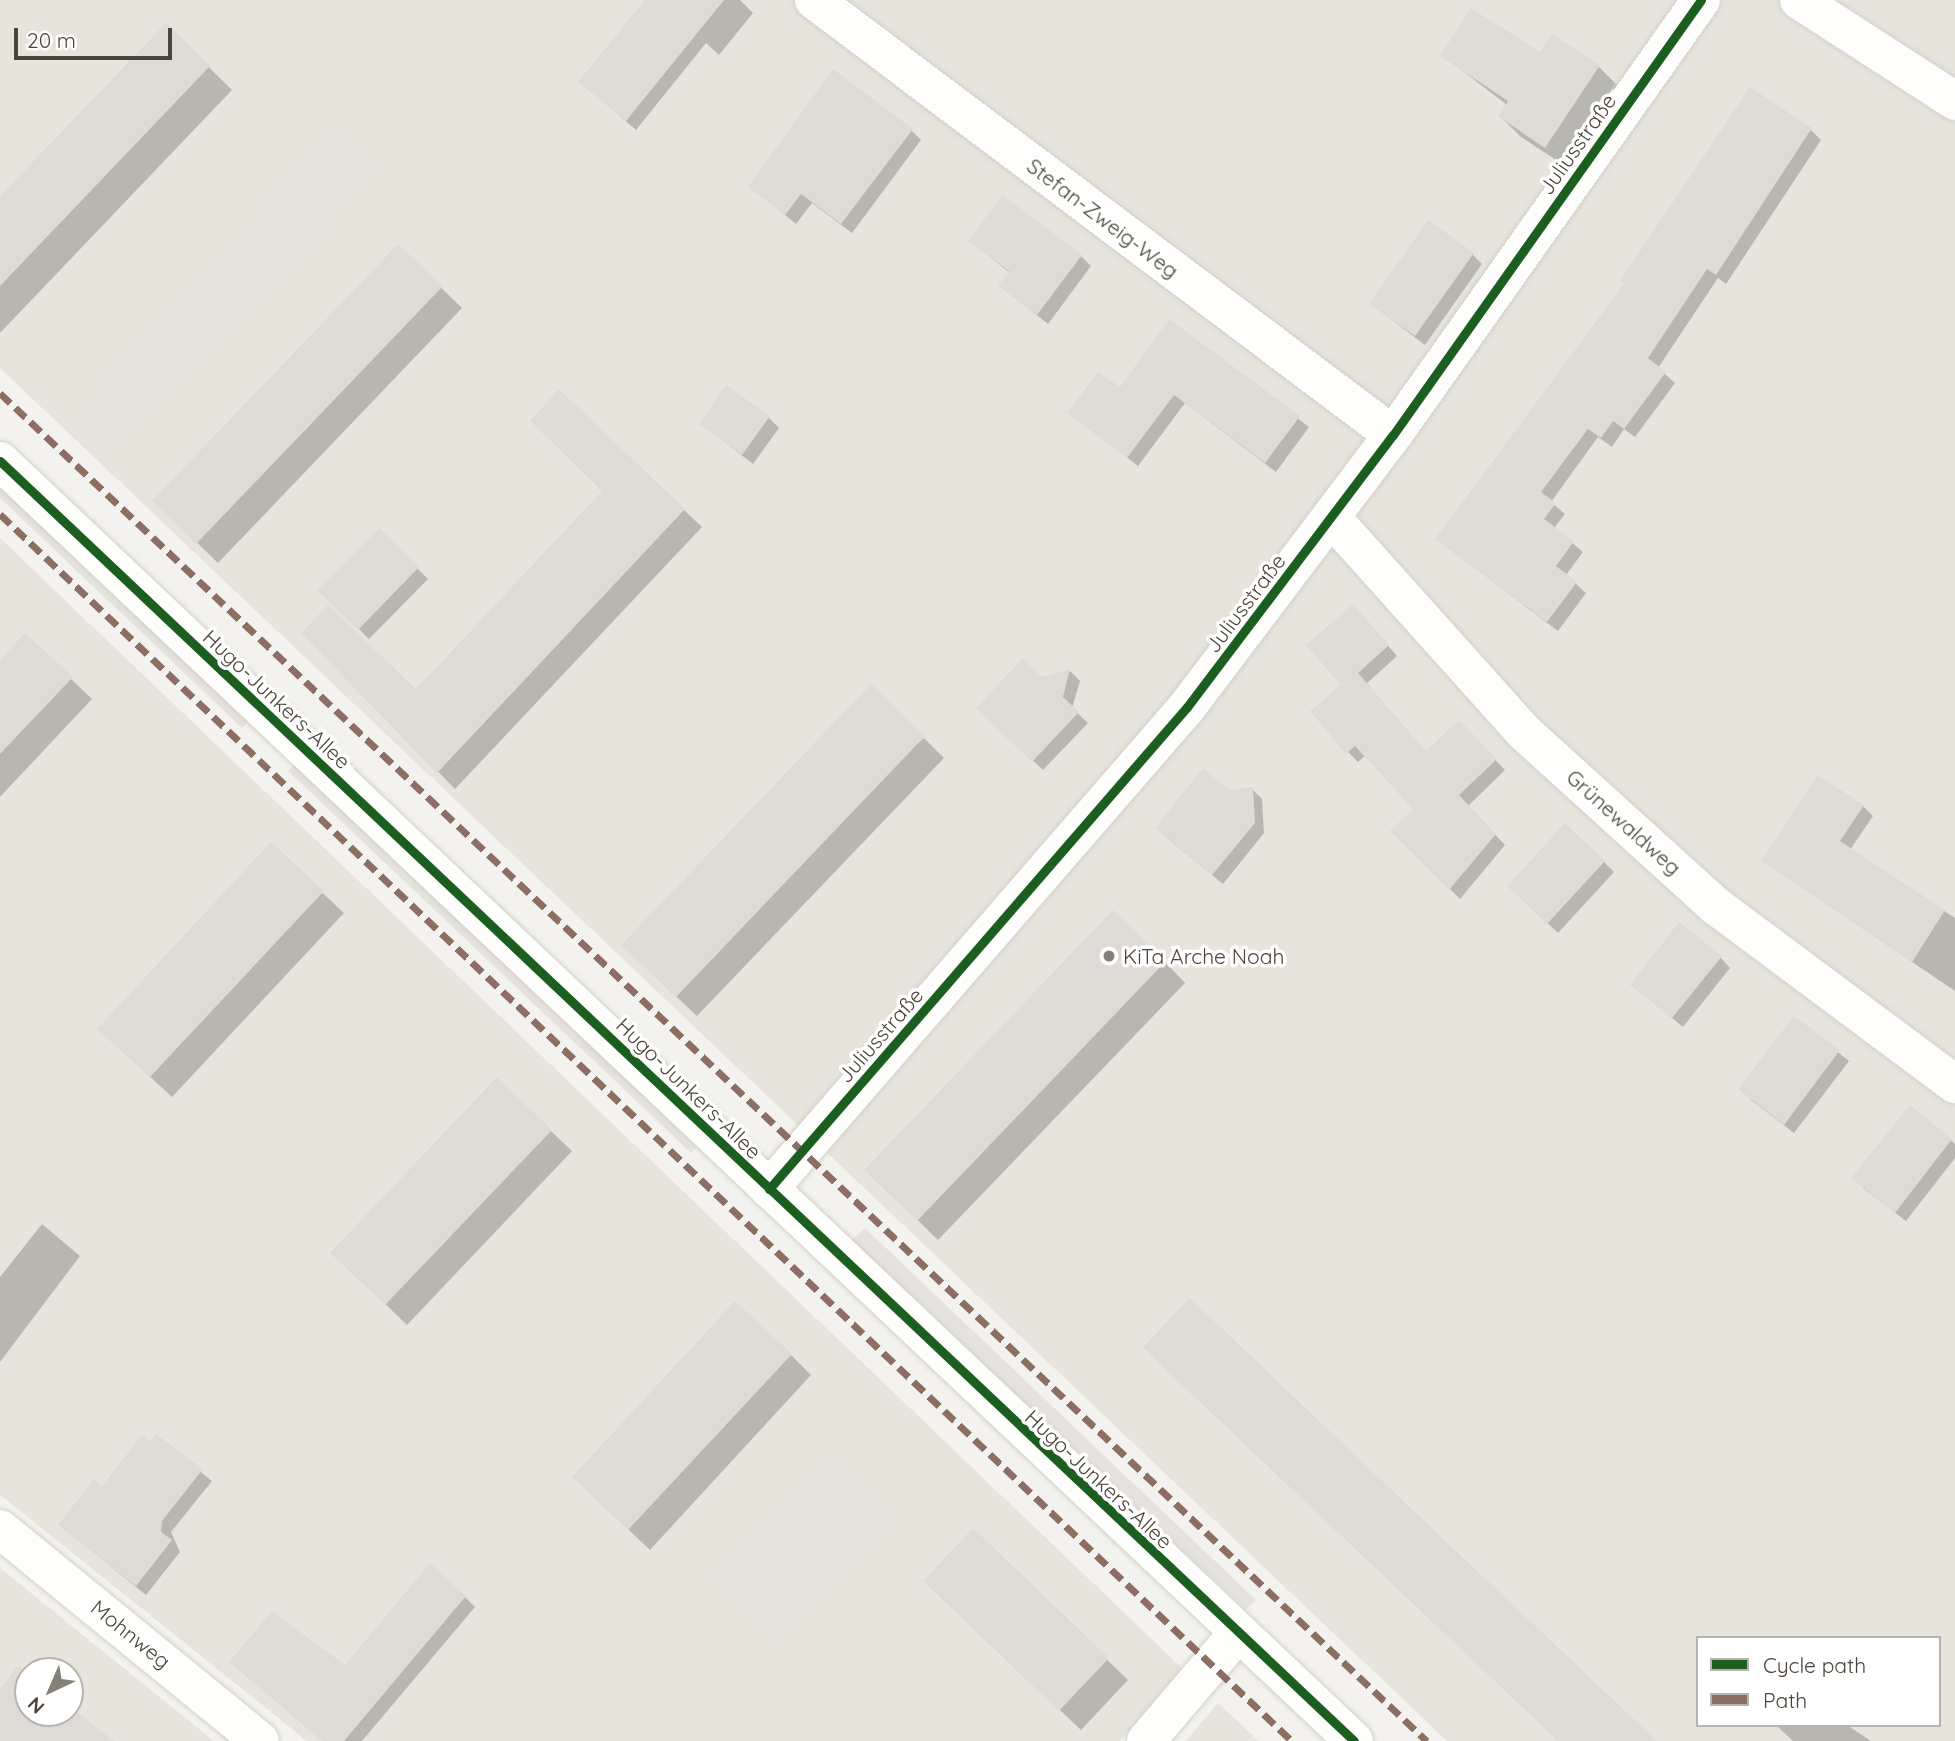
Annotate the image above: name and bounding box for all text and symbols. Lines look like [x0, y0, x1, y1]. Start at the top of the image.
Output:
scale bar [18, 14, 175, 58]
text: 20 m [27, 27, 76, 53]
street label: Juliusstraße [1533, 89, 1621, 199]
street label: Stefan-Zweig-Weg [1022, 153, 1184, 283]
street label: Juliusstraße [1200, 549, 1290, 657]
street label: Hugo-Junkers-Allee [198, 624, 356, 774]
street label: Grünewaldweg [1562, 764, 1686, 880]
place label: KiTa Arche Noah [1123, 943, 1284, 969]
marker: KiTa Arche Noah [1101, 948, 1117, 964]
street label: Juliusstraße [832, 983, 928, 1087]
street label: Hugo-Junkers-Allee [611, 1012, 767, 1164]
street label: Hugo-Junkers-Allee [1020, 1404, 1178, 1554]
street label: Mohnweg [86, 1594, 176, 1674]
legend [1696, 1636, 1941, 1727]
text: Cycle path [1763, 1652, 1866, 1678]
north arrow [14, 1657, 84, 1727]
text: Path [1763, 1687, 1807, 1713]
text: N [22, 1692, 49, 1719]

